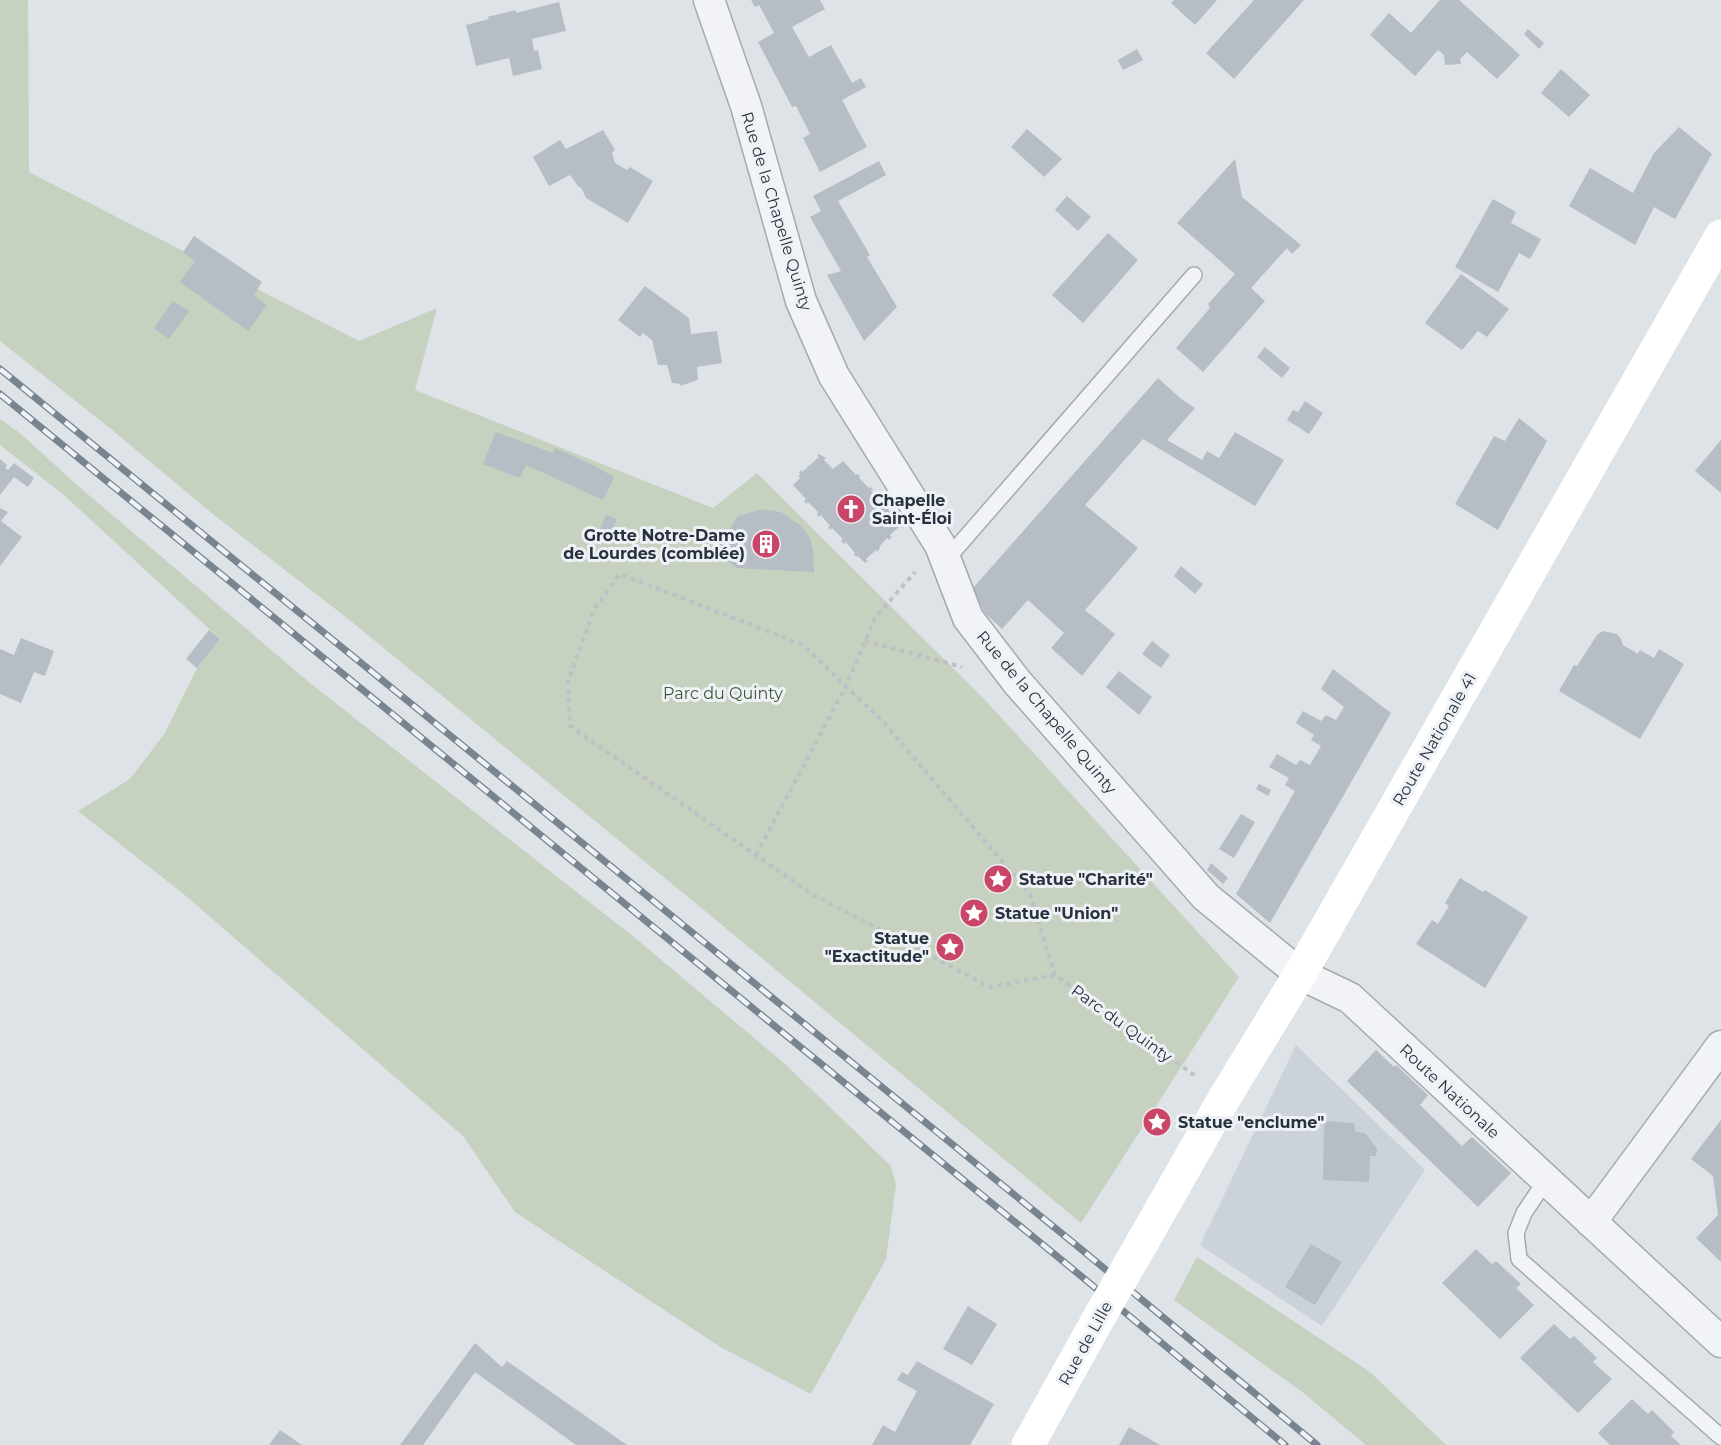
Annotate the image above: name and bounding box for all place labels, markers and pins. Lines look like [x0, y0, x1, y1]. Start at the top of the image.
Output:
place label: Chapelle Saint-Éloi [872, 491, 952, 528]
church icon: Chapelle Saint-Éloi [835, 493, 867, 525]
place label: Grotte Notre-Dame de Lourdes (comblée) [563, 526, 745, 563]
building icon: Grotte Notre-Dame de Lourdes (comblée) [750, 528, 782, 560]
place icon: Statue "Charité" [982, 863, 1014, 895]
place label: Statue "Charité" [1019, 870, 1153, 889]
place icon: Statue "Union" [958, 897, 990, 929]
place label: Statue "Union" [995, 904, 1118, 923]
place label: Statue "Exactitude" [825, 929, 929, 966]
place icon: Statue "Exactitude" [934, 931, 966, 963]
place icon: Statue "enclume" [1141, 1106, 1173, 1138]
place label: Statue "enclume" [1178, 1113, 1324, 1132]

